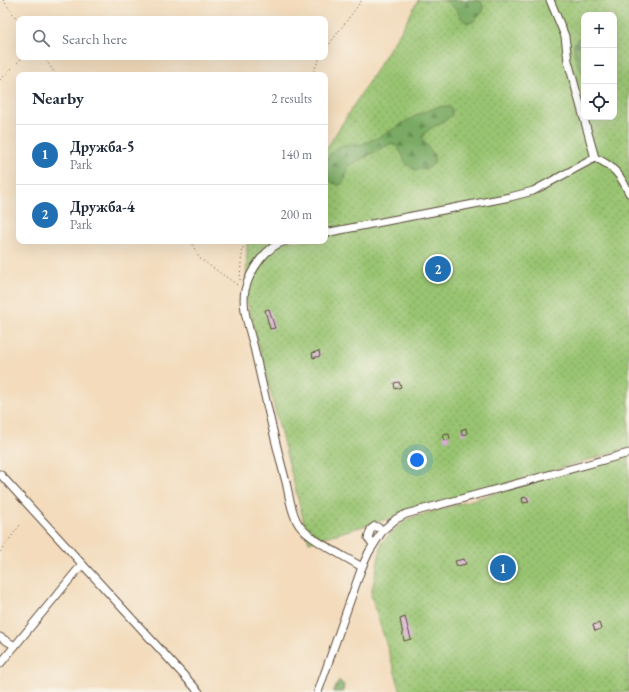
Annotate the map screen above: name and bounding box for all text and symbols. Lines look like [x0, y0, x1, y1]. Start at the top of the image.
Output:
map controls [581, 12, 617, 120]
button: + [581, 12, 617, 48]
search box [16, 16, 328, 60]
icon: search [30, 27, 52, 49]
text: Search here [62, 29, 127, 48]
button: − [581, 48, 617, 84]
button: locate [581, 84, 617, 120]
text: Nearby [32, 87, 84, 109]
text: 2 results [271, 90, 312, 107]
text: Дружба-5 [70, 137, 135, 156]
text: 1 [42, 146, 48, 163]
text: 140 m [281, 146, 312, 163]
text: Park [70, 156, 92, 173]
text: Дружба-4 [70, 197, 135, 216]
text: 2 [42, 206, 48, 223]
text: 200 m [281, 206, 312, 223]
text: Park [70, 216, 92, 233]
pin: 2 [425, 254, 451, 284]
your location [407, 450, 427, 470]
pin: 1 [490, 553, 516, 583]

